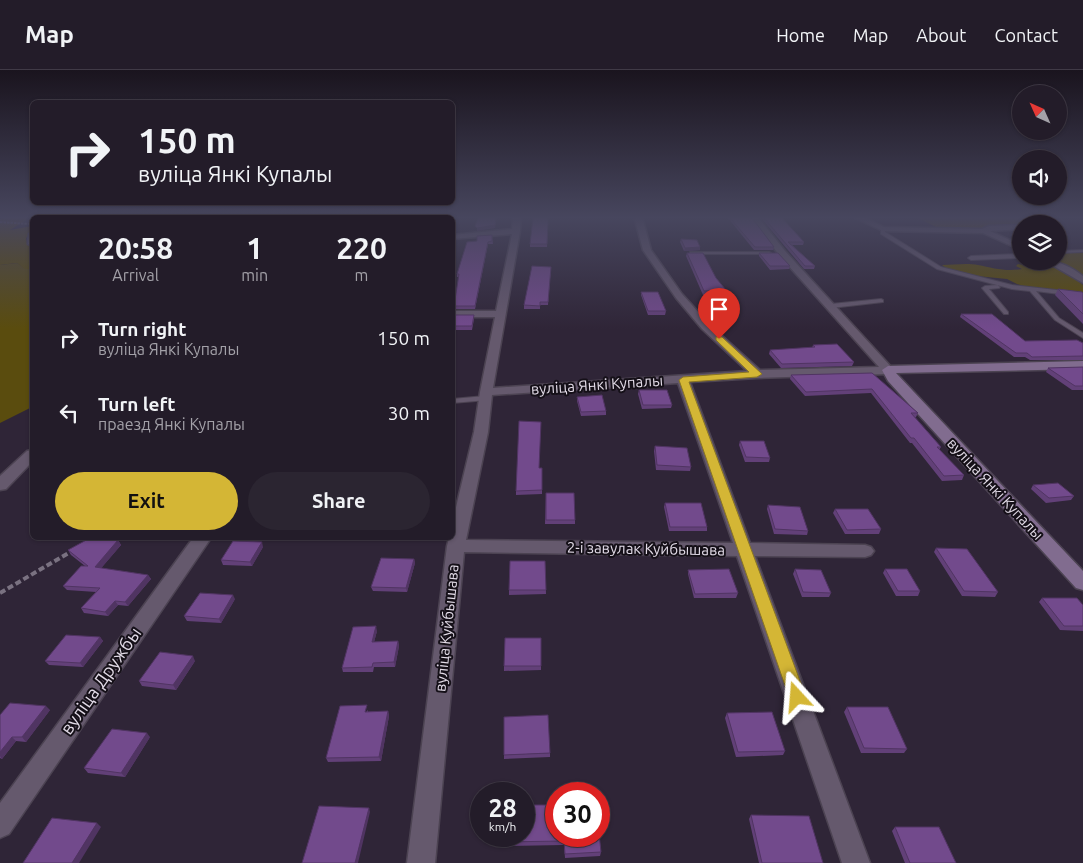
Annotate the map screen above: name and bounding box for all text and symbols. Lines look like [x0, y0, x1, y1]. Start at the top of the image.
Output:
text: Map [25, 21, 74, 48]
text: Home [776, 25, 825, 45]
text: Map [853, 25, 888, 45]
text: About [916, 25, 966, 45]
text: Contact [994, 25, 1058, 45]
north arrow [1012, 85, 1068, 140]
map controls [1012, 85, 1067, 270]
icon: right [55, 120, 120, 185]
text: 150 m [138, 120, 236, 160]
button: sound [1012, 150, 1067, 205]
text: вуліца Янкі Купалы [138, 161, 332, 186]
button: layers [1012, 215, 1067, 270]
text: 20:58 [98, 231, 173, 265]
text: 1 [246, 231, 263, 265]
text: 220 [336, 231, 387, 265]
text: Arrival [112, 266, 159, 284]
text: min [241, 266, 268, 284]
text: m [355, 266, 368, 284]
pin [698, 288, 740, 339]
icon: arrive [705, 295, 733, 323]
text: Turn right [98, 318, 186, 340]
icon: right [55, 324, 83, 352]
text: 150 m [377, 327, 430, 349]
text: вуліца Янкі Купалы [98, 340, 239, 358]
street label: вуліца Янкі Купалы [530, 371, 664, 398]
text: Turn left [98, 393, 176, 415]
icon: left [55, 399, 83, 427]
text: 30 m [388, 402, 430, 424]
text: праезд Янкі Купалы [98, 415, 245, 433]
street label: вуліца Янкі Купалы [944, 434, 1047, 543]
button: Exit [55, 472, 238, 530]
button: Share [248, 472, 430, 530]
street label: 2-і завулак Куйбышава [567, 539, 725, 558]
street label: вуліца Куйбышава [431, 563, 462, 693]
street label: вуліца Дружбы [56, 623, 145, 738]
position arrow [770, 670, 822, 722]
speed limit sign: 30 [545, 782, 610, 847]
text: 28 [488, 794, 517, 822]
text: km/h [489, 820, 516, 833]

